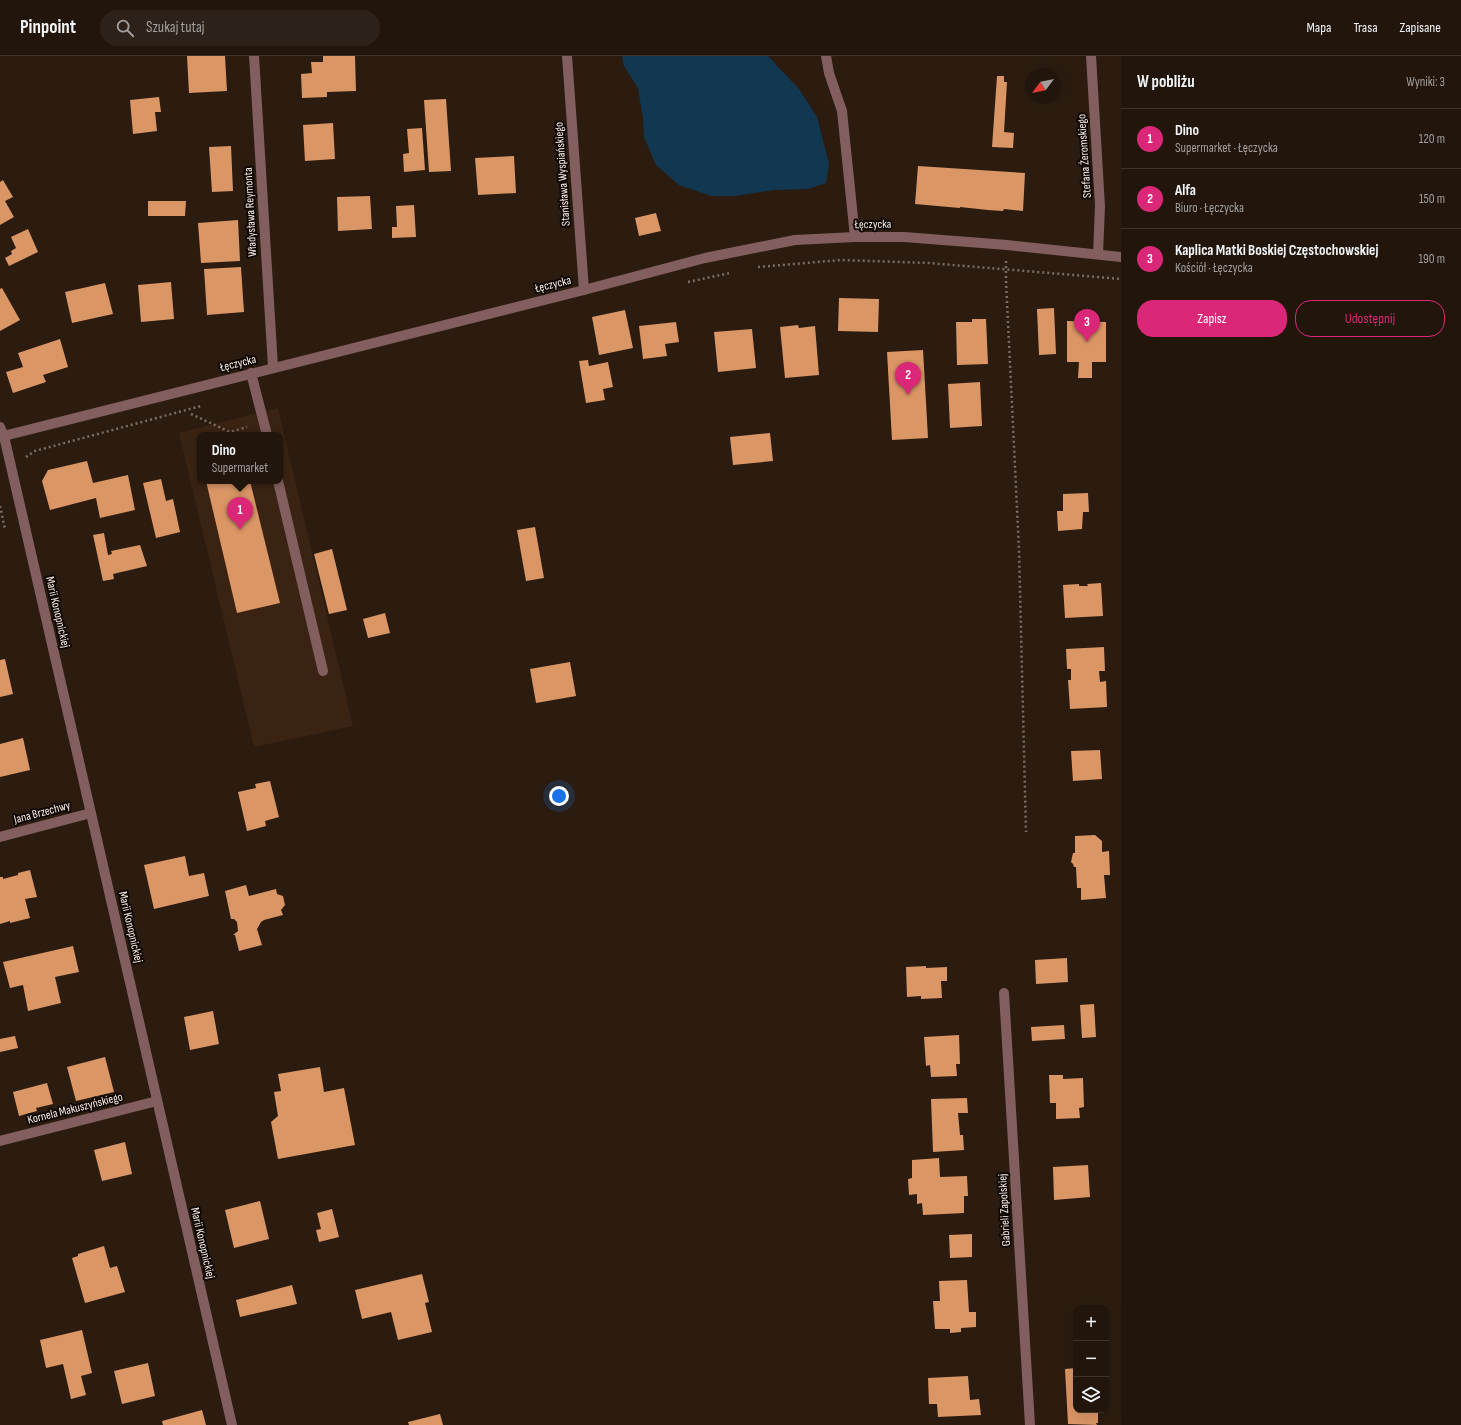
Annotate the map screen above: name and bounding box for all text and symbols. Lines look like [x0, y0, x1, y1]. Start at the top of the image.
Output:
search box [100, 10, 380, 46]
text: Pinpoint [20, 16, 76, 39]
icon: search [114, 17, 136, 39]
text: Szukaj tutaj [146, 18, 204, 37]
text: Mapa [1306, 19, 1331, 36]
text: Trasa [1353, 19, 1378, 36]
text: Zapisane [1400, 19, 1441, 36]
north arrow [1025, 68, 1061, 104]
text: W pobliżu [1137, 72, 1195, 92]
text: Wyniki: 3 [1406, 74, 1445, 90]
street label: Stefana Żeromskiego [1074, 113, 1095, 199]
street label: Stanisława Wyspiańskiego [551, 121, 574, 226]
text: Dino [1175, 121, 1199, 140]
text: 1 [1147, 131, 1153, 147]
text: 120 m [1419, 131, 1445, 147]
text: Supermarket · Łęczycka [1175, 140, 1278, 156]
street label: Władysława Reymonta [241, 167, 260, 257]
text: Alfa [1175, 181, 1196, 200]
text: 2 [1147, 191, 1153, 207]
text: 150 m [1419, 191, 1445, 207]
text: Biuro · Łęczycka [1175, 200, 1244, 216]
street label: Łęczycka [853, 217, 892, 232]
text: Kaplica Matki Boskiej Częstochowskiej [1175, 241, 1379, 260]
text: 3 [1147, 251, 1153, 267]
text: 190 m [1418, 251, 1445, 267]
text: Kościół · Łęczycka [1175, 260, 1253, 276]
street label: Łęczycka [532, 273, 573, 296]
button: Zapisz [1137, 300, 1287, 337]
button: Udostępnij [1295, 300, 1445, 337]
pin: 3 [1074, 309, 1100, 342]
street label: Łęczycka [217, 352, 258, 375]
pin: 2 [895, 362, 921, 395]
popup [197, 432, 283, 484]
text: Dino [212, 441, 236, 460]
text: Supermarket [212, 460, 268, 476]
pin: 1 [227, 497, 253, 530]
street label: Marii Konopnickiej [42, 575, 73, 649]
your location [549, 786, 569, 806]
street label: Jana Brzechwy [11, 798, 72, 827]
street label: Marii Konopnickiej [115, 890, 146, 964]
street label: Kornela Makuszyńskiego [26, 1089, 124, 1128]
street label: Gabrieli Zapolskiej [995, 1173, 1014, 1247]
street label: Marii Konopnickiej [187, 1206, 218, 1280]
map controls [1073, 1305, 1109, 1413]
button: + [1073, 1305, 1109, 1341]
button: − [1073, 1341, 1109, 1377]
button: layers [1073, 1377, 1109, 1413]

